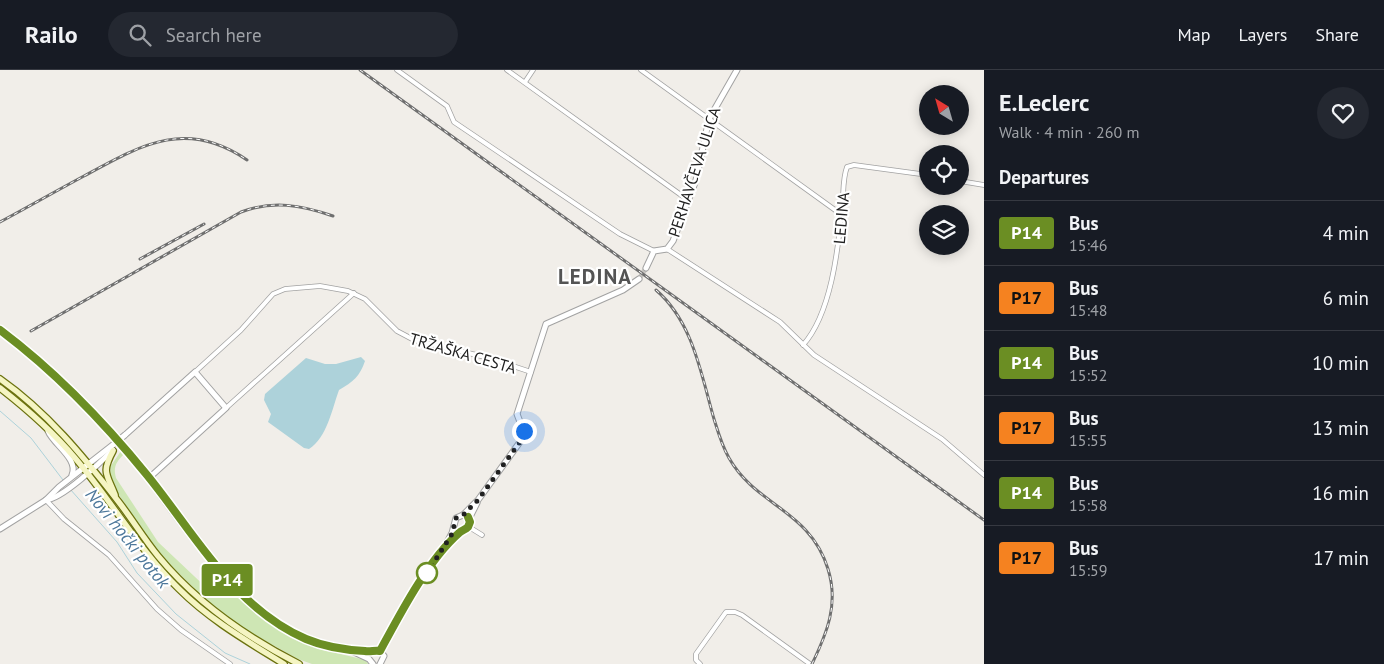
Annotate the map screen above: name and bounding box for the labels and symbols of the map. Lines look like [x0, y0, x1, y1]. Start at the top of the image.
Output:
north arrow [919, 85, 969, 135]
street label: PERHAVČEVA ULICA [664, 104, 725, 240]
street label: LEDINA [829, 191, 853, 245]
district label: LEDINA [558, 263, 632, 290]
street label: TRŽAŠKA CESTA [407, 328, 519, 378]
your location [512, 419, 537, 444]
water label: Novi hočki potok [81, 483, 176, 593]
unlabelled marker [416, 562, 438, 584]
line badge: P14 [198, 564, 256, 596]

